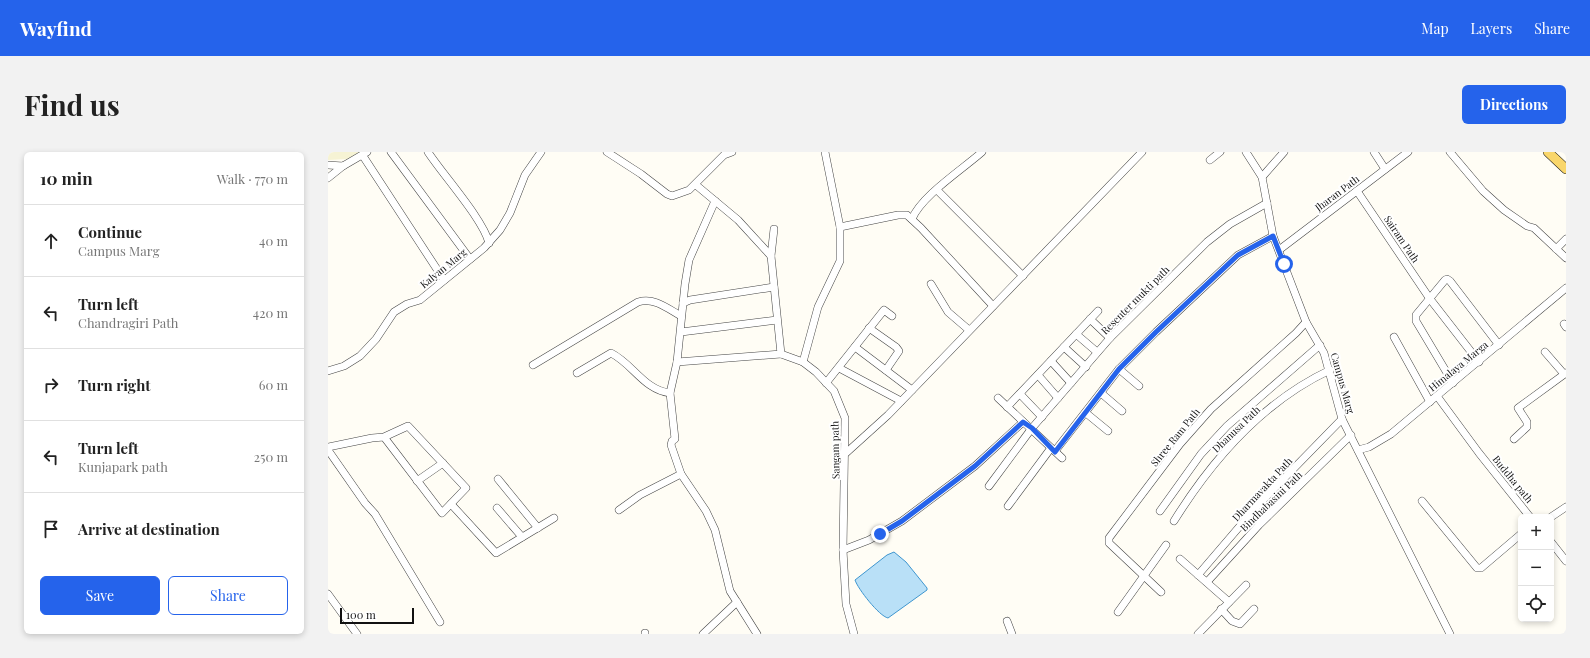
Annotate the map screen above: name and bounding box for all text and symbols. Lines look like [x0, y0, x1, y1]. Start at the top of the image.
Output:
text: Wayfind [20, 15, 92, 41]
text: Map [1421, 19, 1449, 38]
text: Layers [1471, 19, 1512, 38]
text: Share [1534, 19, 1570, 38]
button: Directions [1462, 85, 1566, 124]
text: Find us [24, 86, 120, 123]
text: 10 min [40, 167, 93, 189]
text: Walk · 770 m [217, 170, 288, 187]
street label: Jharan Path [1311, 172, 1362, 215]
street label: Sairam Path [1381, 213, 1423, 266]
text: Continue [78, 222, 142, 242]
icon: ahead [40, 230, 62, 252]
text: 40 m [259, 232, 288, 249]
text: Campus Marg [78, 242, 160, 259]
street label: Kalyan Marg [417, 244, 470, 291]
route start [1275, 255, 1293, 273]
street label: Resenter mukti path [1098, 263, 1172, 337]
text: Turn left [78, 294, 139, 314]
icon: left [40, 302, 62, 324]
text: 420 m [253, 304, 288, 321]
text: Chandragiri Path [78, 314, 178, 331]
street label: Himalaya Marga [1425, 338, 1491, 394]
street label: Campus Marg [1328, 351, 1359, 416]
icon: right [40, 374, 62, 396]
text: Turn right [78, 375, 151, 395]
text: 60 m [259, 376, 288, 393]
street label: Dhanusa Path [1209, 402, 1263, 455]
street label: Shree Ram Path [1147, 405, 1203, 469]
street label: Sangam path [827, 421, 843, 479]
text: Turn left [78, 438, 139, 458]
icon: left [40, 446, 62, 468]
text: 250 m [254, 448, 288, 465]
street label: Buddha path [1490, 452, 1536, 506]
street label: Dharmavakta Path [1229, 454, 1295, 524]
text: Kunjapark path [78, 458, 168, 475]
street label: Bindhabasini Path [1237, 468, 1305, 534]
map controls [1518, 514, 1554, 622]
button: + [1518, 514, 1554, 550]
icon: arrive [40, 518, 62, 540]
text: Arrive at destination [78, 519, 220, 539]
route end [871, 525, 889, 543]
button: − [1518, 550, 1554, 586]
button: Save [40, 576, 160, 615]
button: Share [168, 576, 288, 615]
button: locate [1518, 586, 1554, 622]
scale bar [340, 606, 414, 625]
text: 100 m [346, 607, 376, 622]

